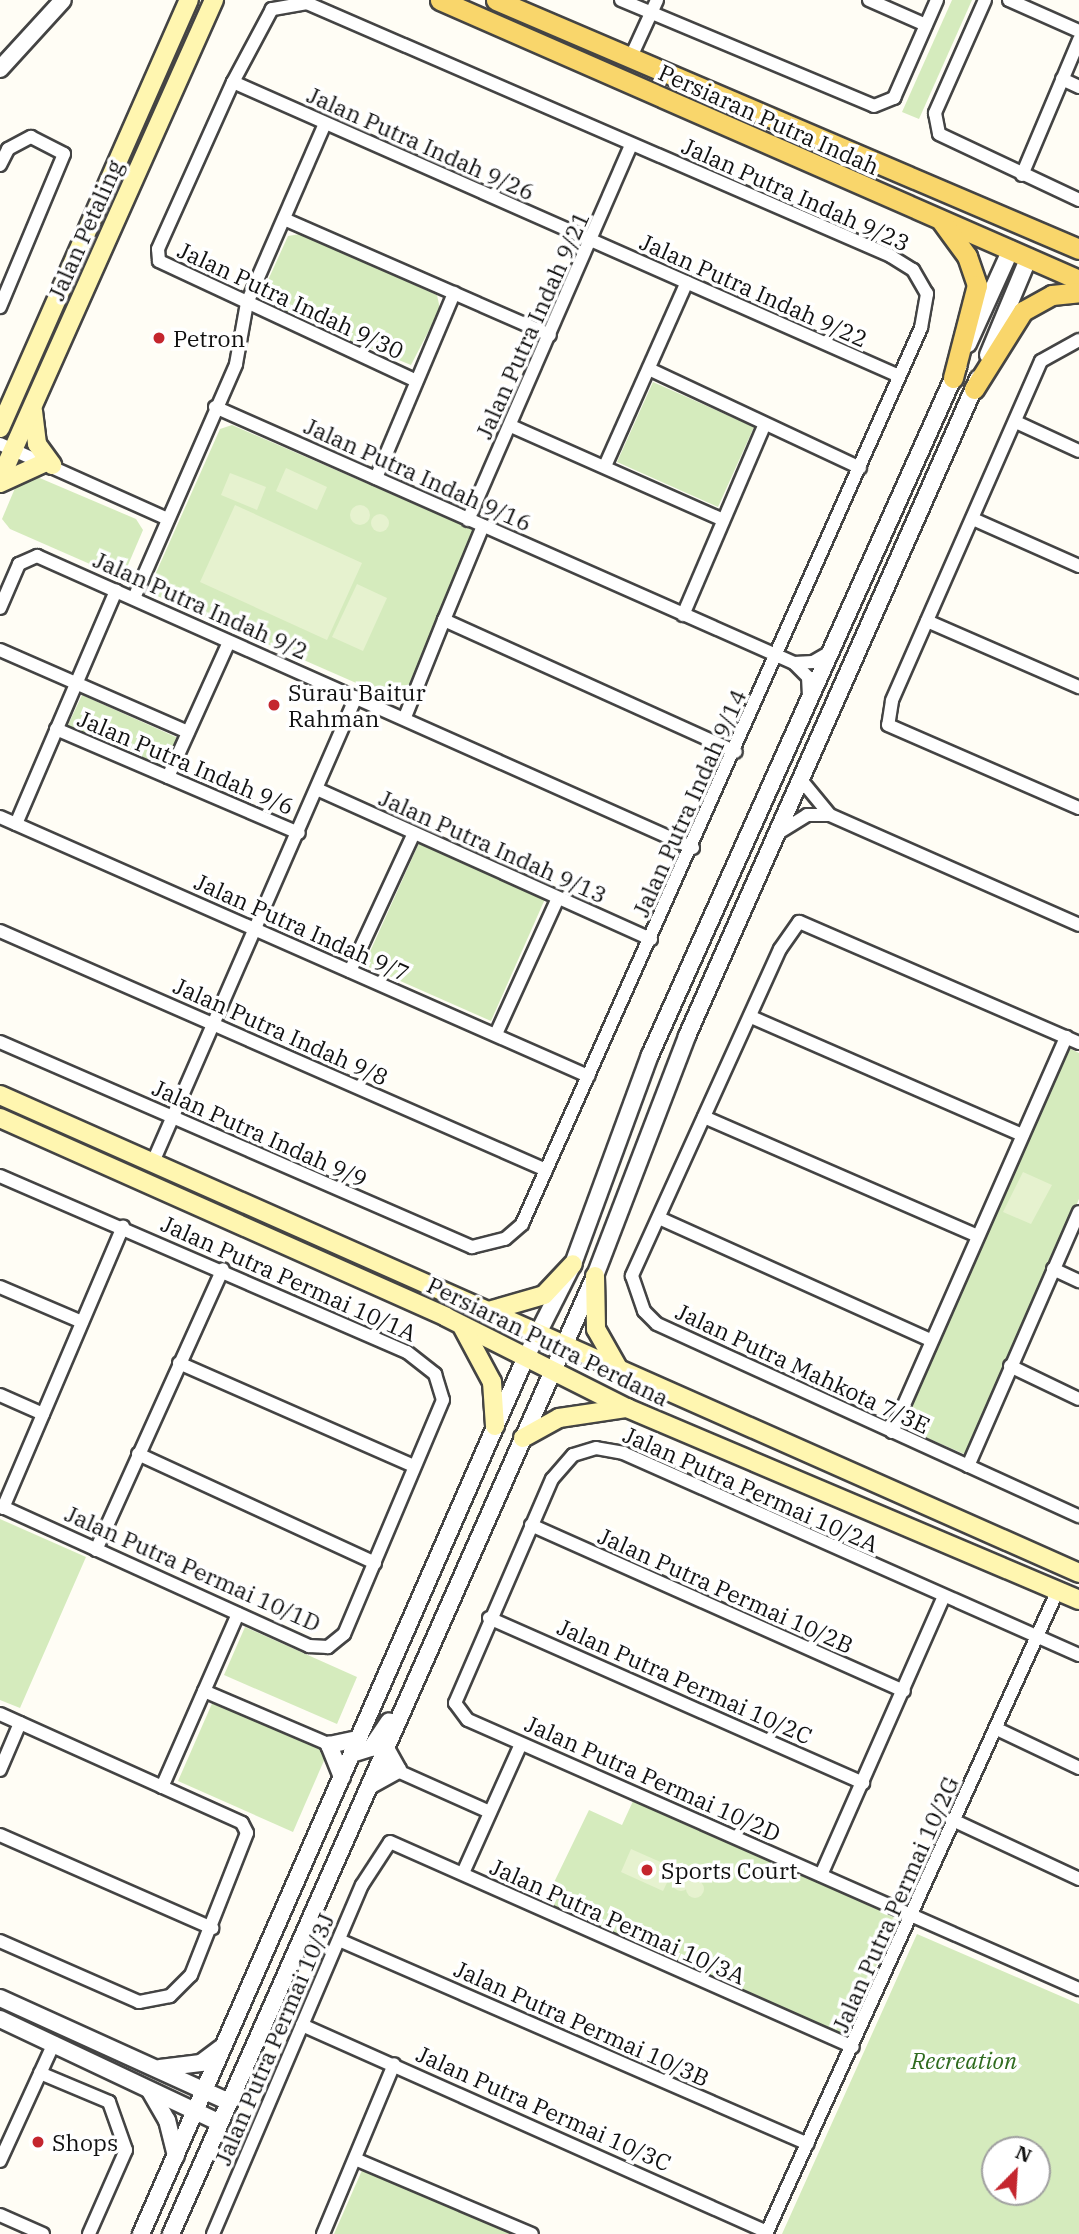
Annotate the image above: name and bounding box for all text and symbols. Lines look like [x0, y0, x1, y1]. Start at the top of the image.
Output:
street label: Persiaran Putra Indah [654, 58, 884, 180]
street label: Jalan Putra Indah 9/26 [303, 80, 539, 206]
street label: Jalan Putra Indah 9/23 [678, 131, 914, 257]
street label: Jalan Petaling [42, 156, 128, 304]
street label: Jalan Putra Indah 9/21 [469, 207, 595, 443]
street label: Jalan Putra Indah 9/22 [636, 227, 872, 353]
street label: Jalan Putra Indah 9/30 [174, 236, 408, 364]
place label: Petron [173, 324, 245, 352]
marker: Petron [151, 330, 167, 346]
street label: Jalan Putra Indah 9/16 [300, 411, 536, 537]
street label: Jalan Putra Indah 9/2 [89, 545, 313, 665]
place label: Surau Baitur Rahman [288, 678, 426, 732]
street label: Jalan Putra Indah 9/14 [626, 685, 752, 921]
marker: Surau Baitur Rahman [266, 697, 282, 713]
street label: Jalan Putra Indah 9/6 [74, 704, 298, 820]
street label: Jalan Putra Indah 9/13 [375, 783, 611, 909]
street label: Jalan Putra Indah 9/7 [190, 867, 414, 987]
street label: Jalan Putra Indah 9/8 [169, 971, 393, 1091]
street label: Jalan Putra Indah 9/9 [148, 1073, 372, 1193]
street label: Jalan Putra Permai 10/1A [157, 1209, 421, 1347]
street label: Persiaran Putra Perdana [423, 1270, 673, 1412]
street label: Jalan Putra Mahkota 7/3E [672, 1297, 934, 1439]
street label: Jalan Putra Permai 10/2A [619, 1420, 883, 1558]
street label: Jalan Putra Permai 10/1D [61, 1499, 325, 1637]
street label: Jalan Putra Permai 10/2B [594, 1521, 858, 1659]
street label: Jalan Putra Permai 10/2C [554, 1612, 816, 1750]
street label: Jalan Putra Permai 10/2D [521, 1709, 785, 1847]
street label: Jalan Putra Permai 10/2G [826, 1772, 964, 2036]
street label: Jalan Putra Permai 10/3A [486, 1852, 750, 1990]
place label: Sports Court [661, 1856, 797, 1884]
marker: Sports Court [639, 1862, 655, 1878]
street label: Jalan Putra Permai 10/3J [208, 1909, 340, 2169]
street label: Jalan Putra Permai 10/3B [450, 1954, 714, 2092]
street label: Jalan Putra Permai 10/3C [413, 2039, 675, 2177]
park label: Recreation [911, 2046, 1017, 2074]
place label: Shops [52, 2128, 118, 2156]
marker: Shops [30, 2134, 46, 2150]
north arrow [981, 2136, 1051, 2206]
text: N [1012, 2140, 1035, 2168]

